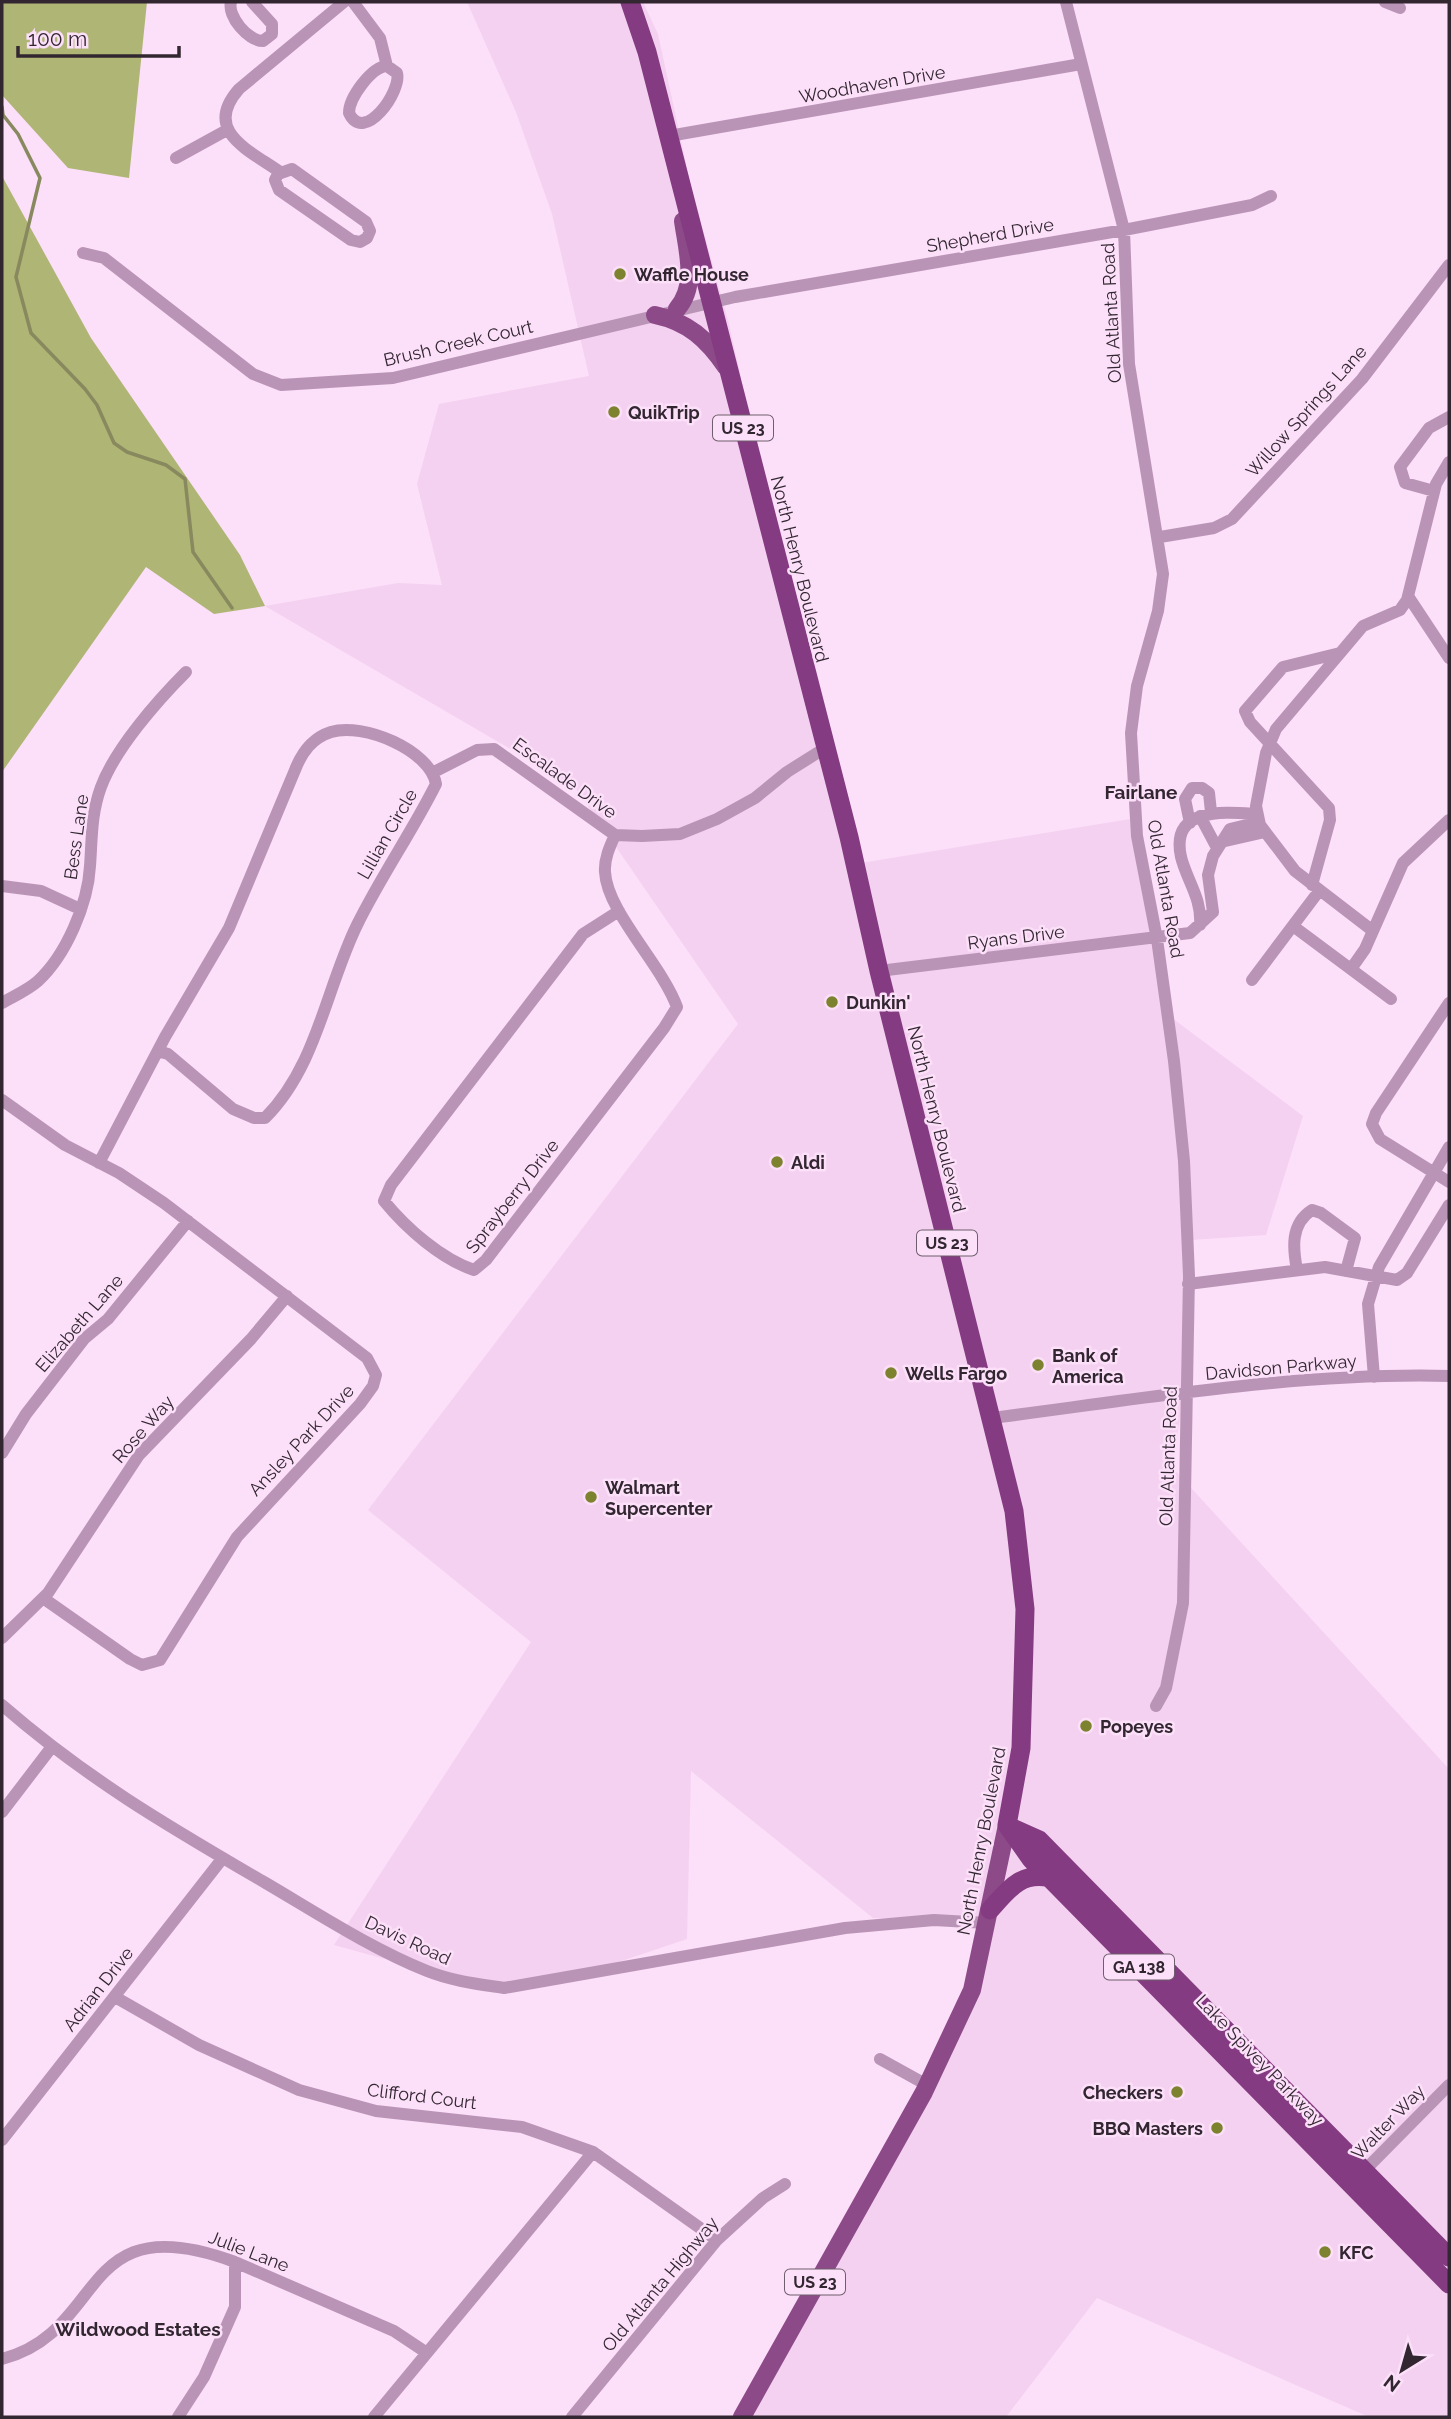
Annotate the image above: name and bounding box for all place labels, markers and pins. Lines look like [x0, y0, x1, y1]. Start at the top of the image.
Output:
place label: Waffle House [634, 264, 749, 285]
marker: Waffle House [612, 266, 628, 282]
place label: QuikTrip [628, 402, 700, 423]
marker: QuikTrip [606, 404, 622, 420]
place label: Dunkin' [846, 992, 910, 1013]
marker: Dunkin' [824, 994, 840, 1010]
place label: Aldi [791, 1152, 825, 1173]
marker: Aldi [769, 1154, 785, 1170]
place label: Bank of America [1052, 1345, 1124, 1387]
marker: Bank of America [1030, 1357, 1046, 1373]
place label: Wells Fargo [905, 1363, 1007, 1384]
marker: Wells Fargo [883, 1365, 899, 1381]
place label: Walmart Supercenter [605, 1477, 712, 1519]
marker: Walmart Supercenter [583, 1489, 599, 1505]
place label: Popeyes [1100, 1716, 1173, 1737]
marker: Popeyes [1078, 1718, 1094, 1734]
place label: Checkers [1083, 2082, 1163, 2103]
marker: Checkers [1169, 2084, 1185, 2100]
place label: BBQ Masters [1093, 2118, 1203, 2139]
marker: BBQ Masters [1209, 2120, 1225, 2136]
place label: KFC [1339, 2242, 1374, 2263]
marker: KFC [1317, 2244, 1333, 2260]

